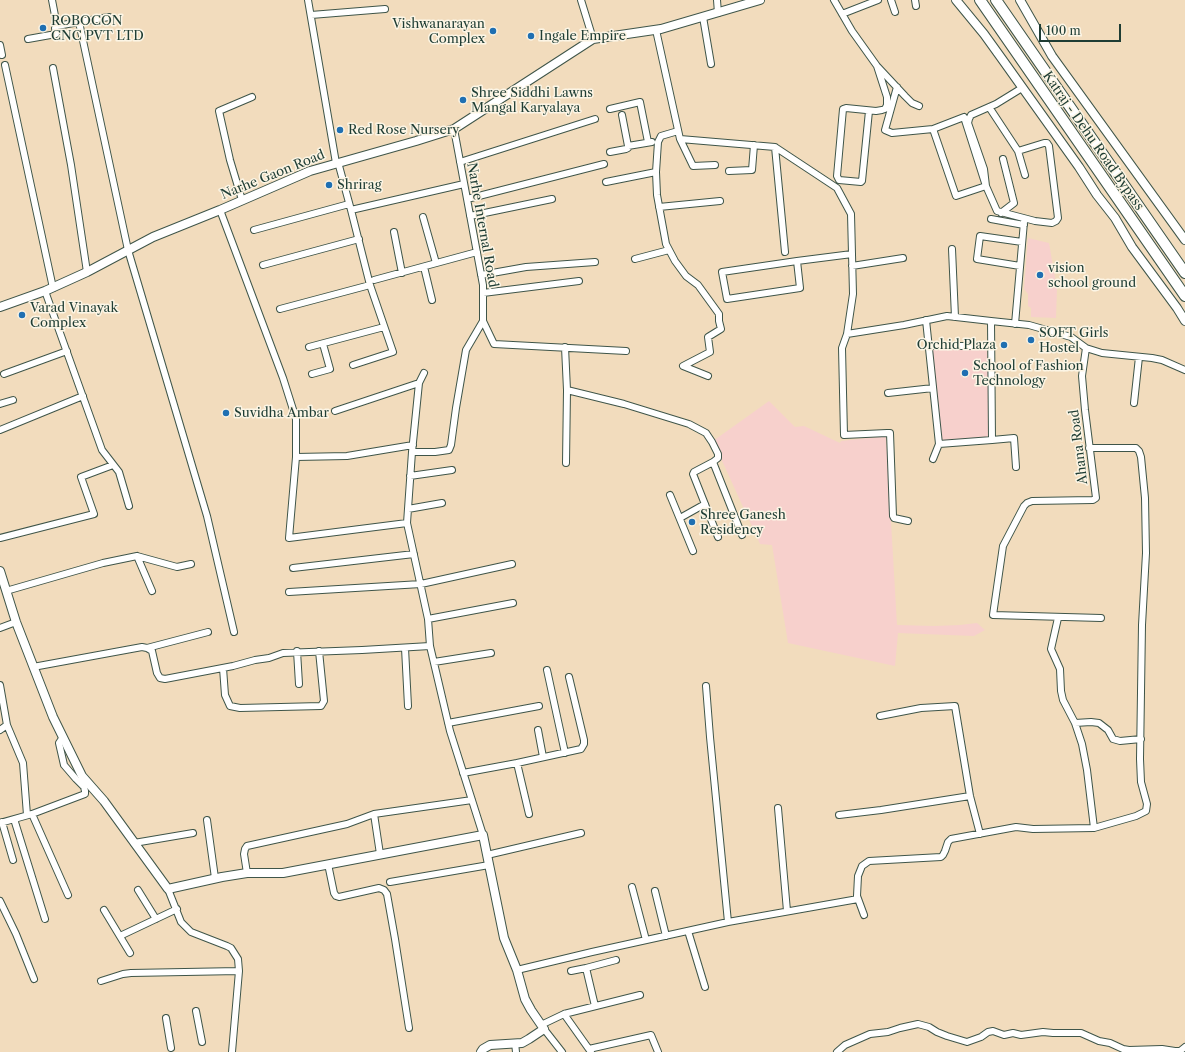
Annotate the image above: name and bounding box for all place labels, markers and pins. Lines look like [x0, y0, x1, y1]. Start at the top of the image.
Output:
place label: ROBOCON CNC PVT LTD [51, 13, 144, 44]
place label: Vishwanarayan Complex [392, 16, 485, 47]
marker: ROBOCON CNC PVT LTD [38, 23, 48, 33]
marker: Vishwanarayan Complex [488, 26, 498, 36]
place label: Ingale Empire [539, 28, 626, 44]
marker: Ingale Empire [526, 31, 536, 41]
place label: Shree Siddhi Lawns Mangal Karyalaya [471, 85, 593, 116]
marker: Shree Siddhi Lawns Mangal Karyalaya [458, 95, 468, 105]
place label: Red Rose Nursery [348, 122, 459, 138]
marker: Red Rose Nursery [335, 125, 345, 135]
place label: Shrirag [337, 177, 381, 193]
marker: Shrirag [324, 180, 334, 190]
place label: vision school ground [1048, 260, 1136, 291]
marker: vision school ground [1035, 270, 1045, 280]
place label: Varad Vinayak Complex [30, 300, 118, 331]
marker: Varad Vinayak Complex [17, 310, 27, 320]
place label: SOFT Girls Hostel [1039, 325, 1109, 356]
marker: SOFT Girls Hostel [1026, 335, 1036, 345]
place label: Orchid Plaza [917, 337, 996, 353]
marker: Orchid Plaza [999, 340, 1009, 350]
place label: School of Fashion Technology [973, 358, 1084, 389]
marker: School of Fashion Technology [960, 368, 970, 378]
place label: Suvidha Ambar [234, 405, 329, 421]
marker: Suvidha Ambar [221, 408, 231, 418]
place label: Shree Ganesh Residency [700, 507, 786, 538]
marker: Shree Ganesh Residency [687, 517, 697, 527]

